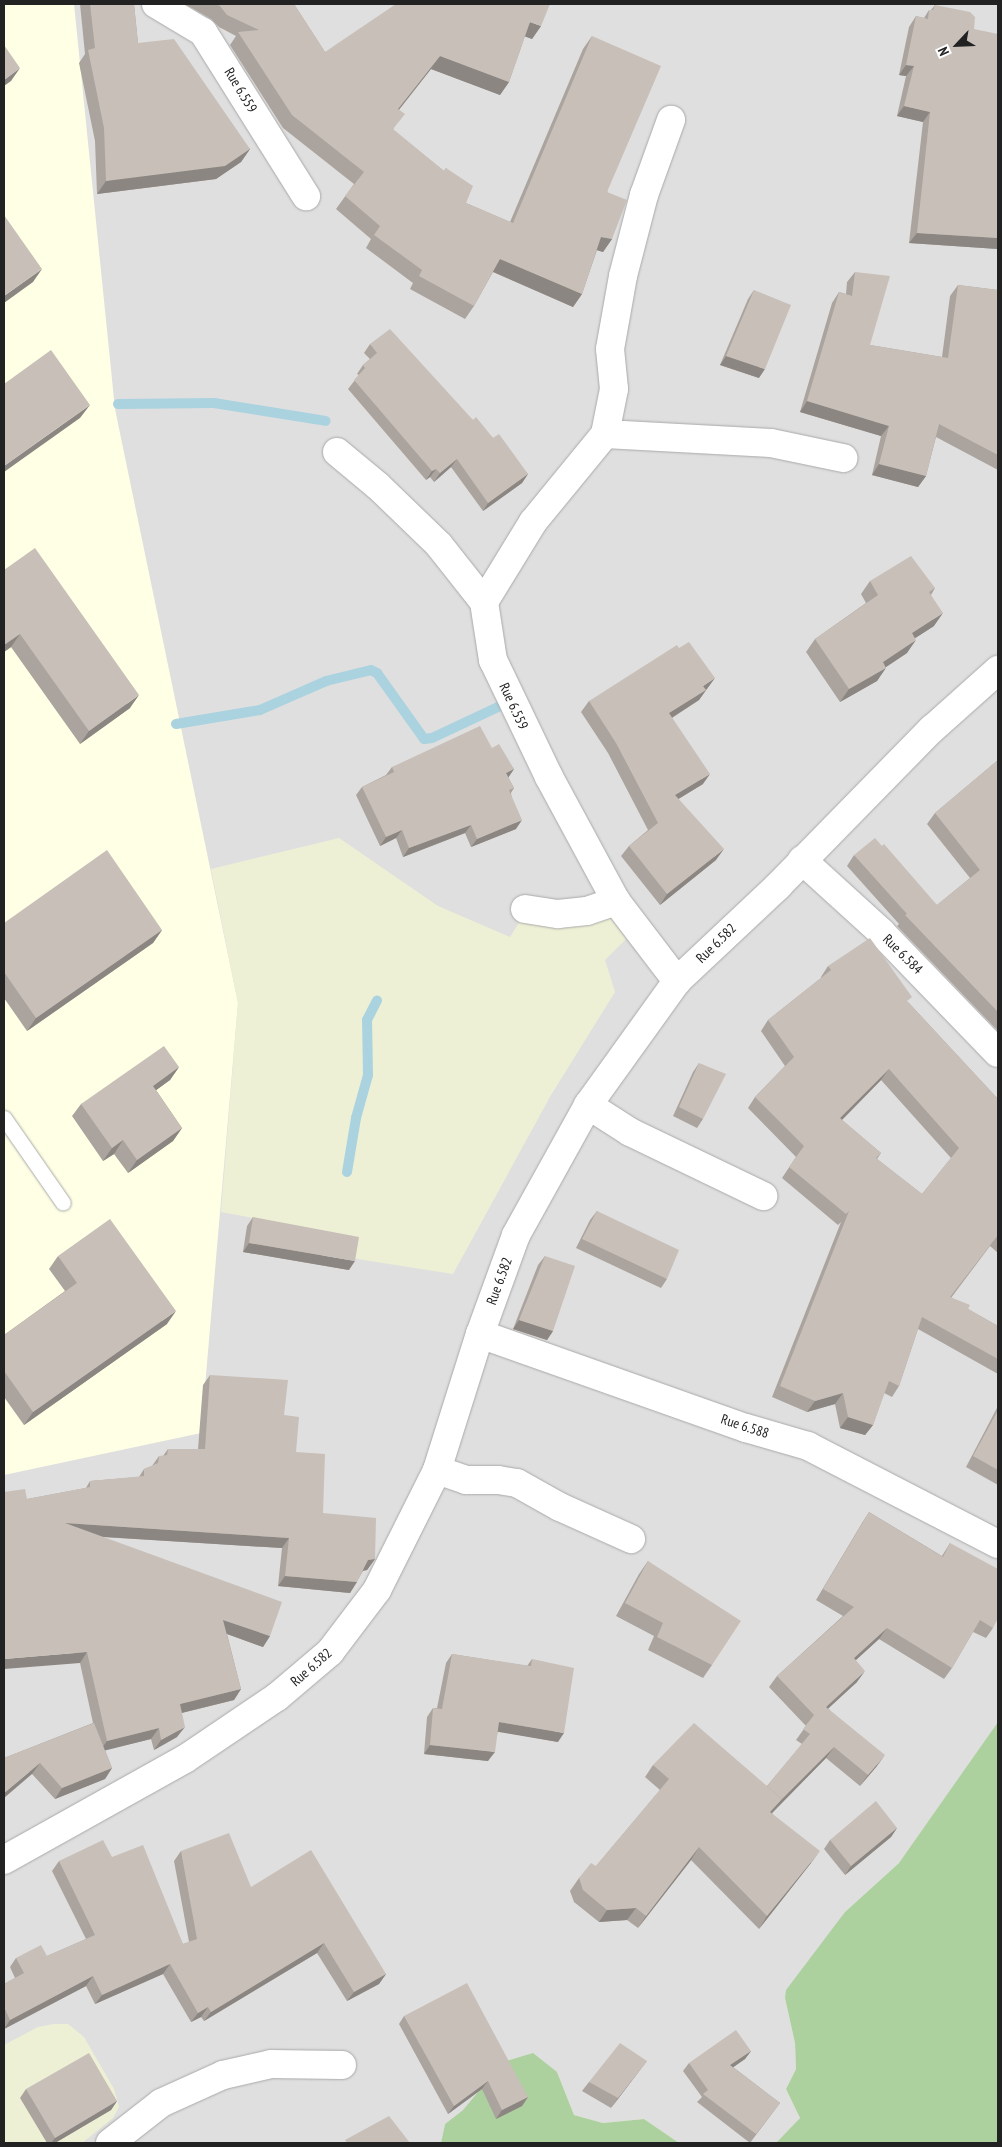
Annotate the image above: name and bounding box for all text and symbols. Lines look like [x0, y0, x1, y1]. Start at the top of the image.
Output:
north arrow [932, 20, 982, 70]
text: N [934, 44, 953, 59]
street label: Rue 6.559 [221, 65, 261, 115]
street label: Rue 6.559 [496, 680, 532, 732]
street label: Rue 6.582 [692, 920, 740, 966]
street label: Rue 6.584 [880, 931, 926, 977]
street label: Rue 6.582 [483, 1255, 515, 1307]
street label: Rue 6.588 [719, 1410, 771, 1442]
street label: Rue 6.582 [287, 1645, 335, 1689]

